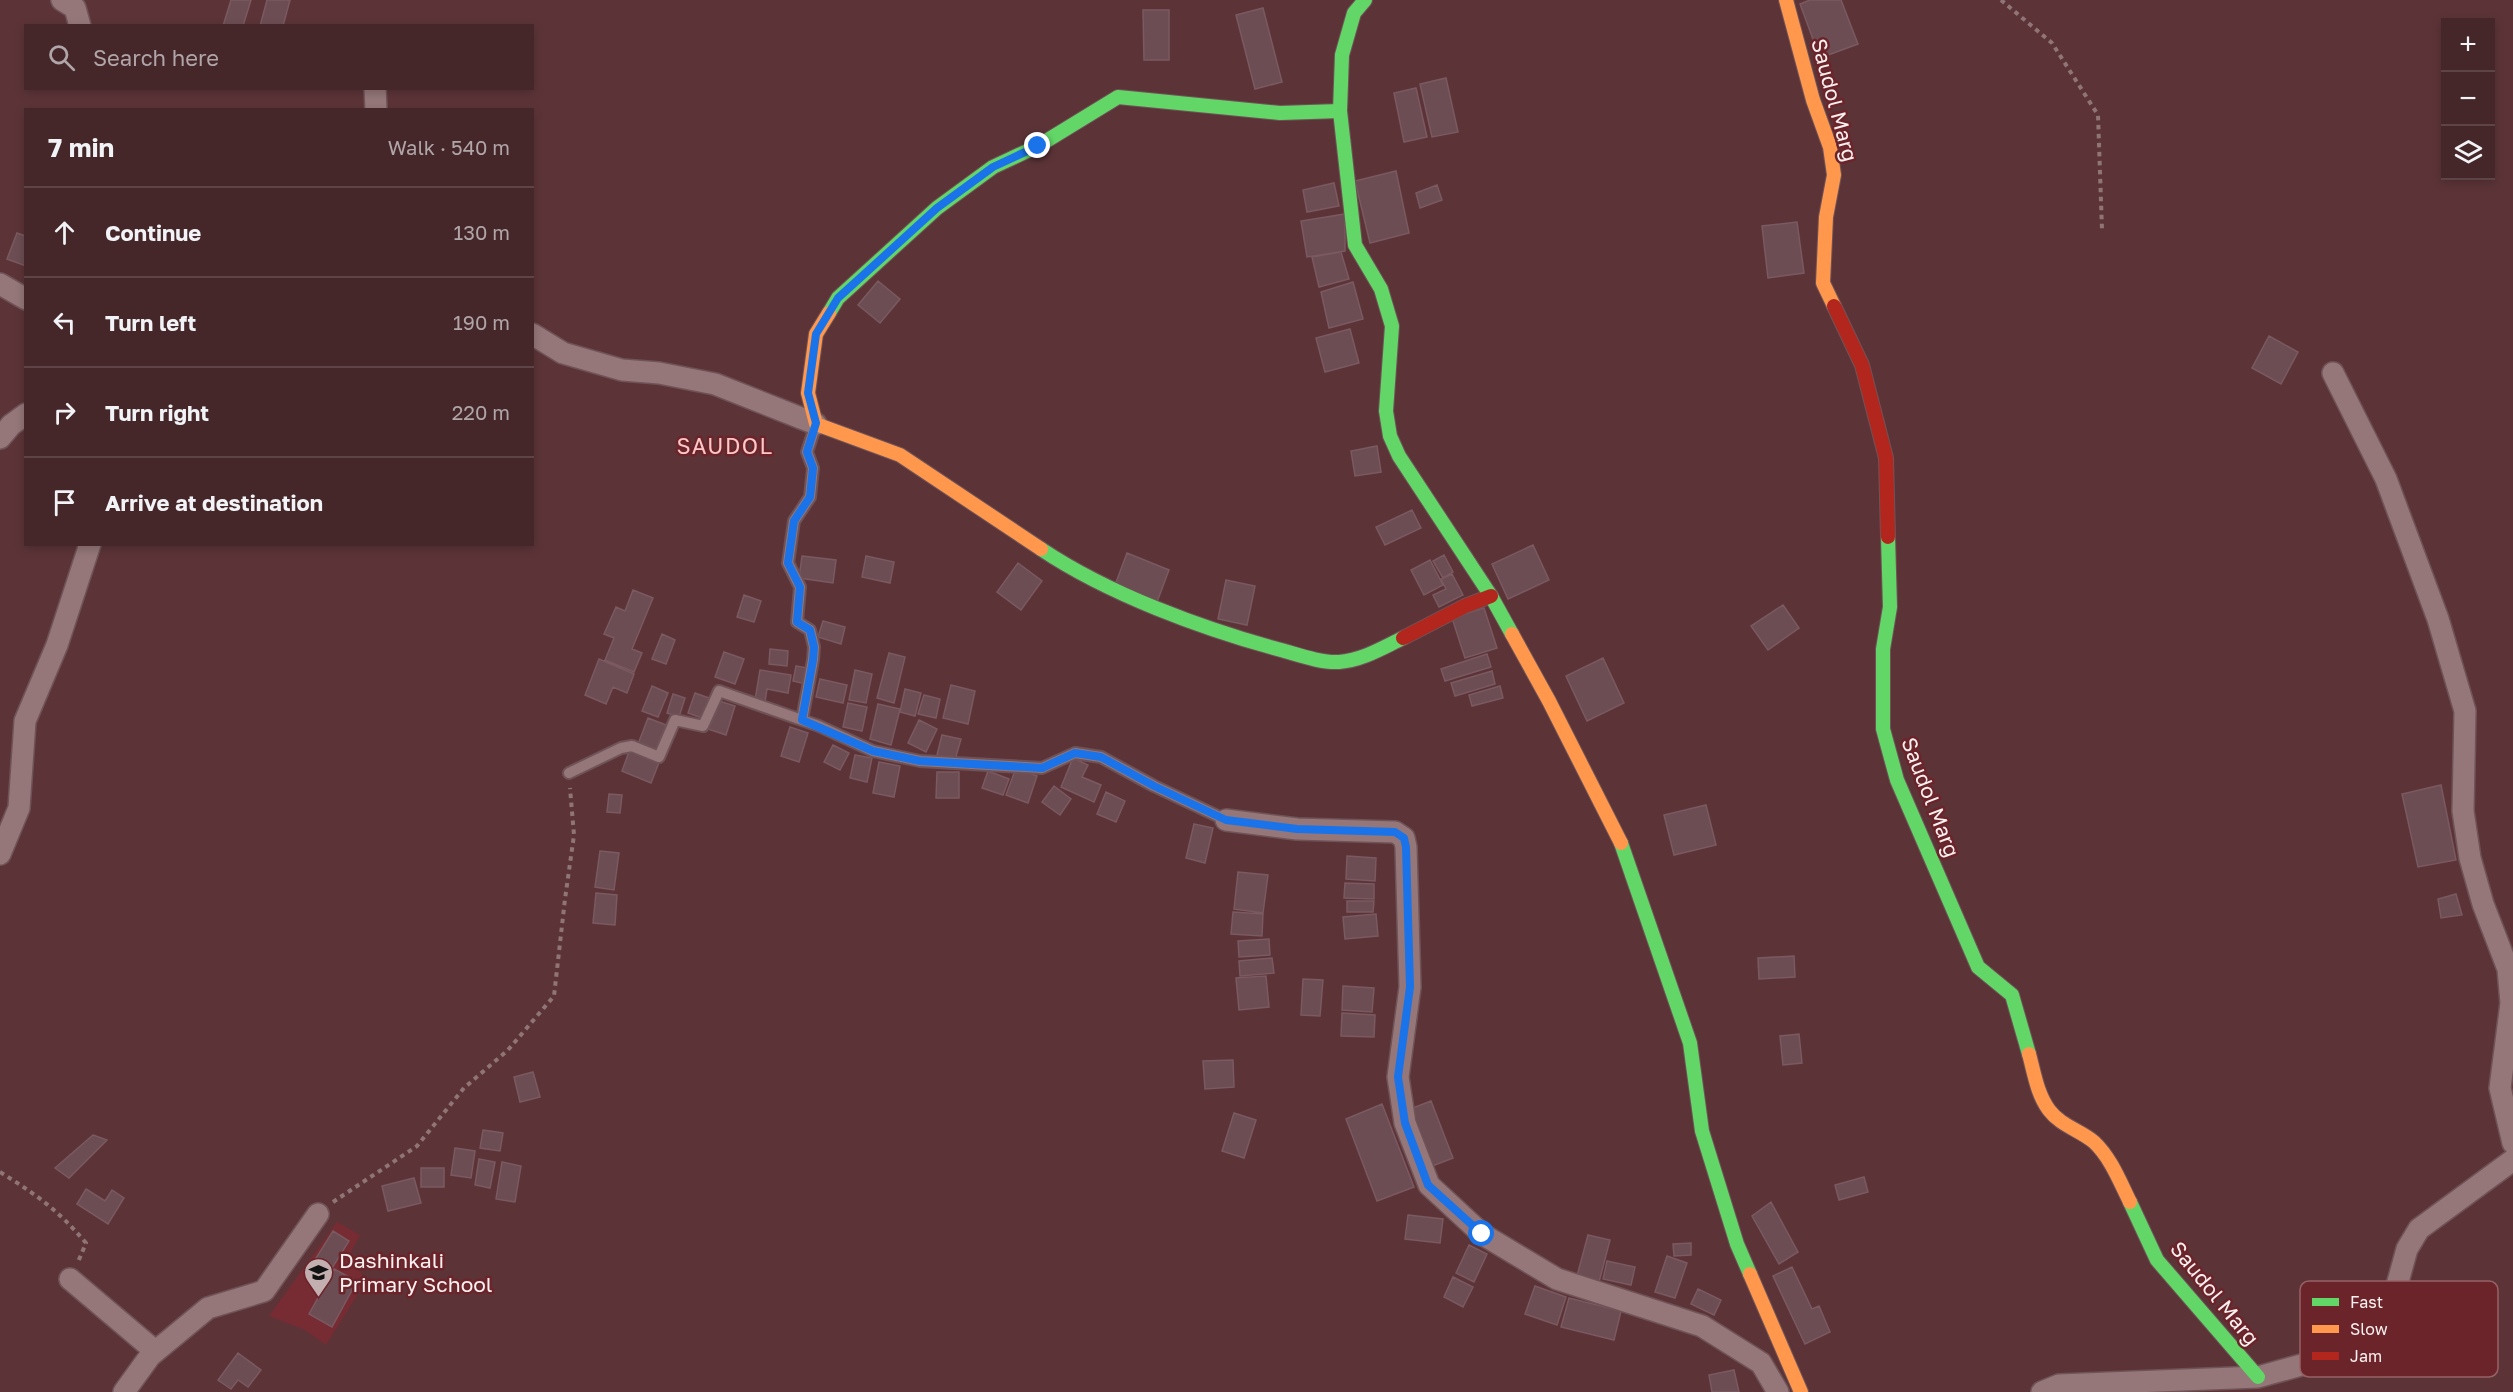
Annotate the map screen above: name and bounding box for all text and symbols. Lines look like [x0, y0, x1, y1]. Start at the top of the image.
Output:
map controls [2441, 18, 2495, 180]
button: + [2441, 18, 2495, 72]
search box [24, 24, 534, 90]
street label: Saudol Marg [1806, 36, 1864, 164]
icon: search [45, 41, 78, 74]
text: Search here [93, 44, 219, 71]
button: − [2441, 72, 2495, 126]
button: layers [2441, 126, 2495, 180]
text: 7 min [48, 132, 114, 163]
route end [1024, 132, 1050, 158]
text: Walk · 540 m [388, 135, 510, 159]
icon: ahead [48, 216, 81, 249]
text: Continue [105, 219, 201, 246]
text: 130 m [454, 220, 510, 244]
icon: left [48, 306, 81, 339]
text: Turn left [105, 309, 196, 336]
text: 190 m [453, 310, 510, 334]
icon: right [48, 396, 81, 429]
text: Turn right [105, 399, 209, 426]
text: 220 m [452, 400, 510, 424]
district label: SAUDOL [676, 432, 774, 459]
icon: arrive [48, 486, 81, 519]
text: Arrive at destination [105, 489, 323, 516]
street label: Saudol Marg [1896, 733, 1966, 861]
route start [1468, 1220, 1494, 1246]
street label: Saudol Marg [2165, 1236, 2265, 1350]
place label: Dashinkali Primary School [339, 1247, 493, 1297]
school or university icon: Dashinkali Primary School [302, 1256, 334, 1298]
legend [2300, 1281, 2498, 1377]
text: Fast [2350, 1292, 2383, 1312]
text: Slow [2350, 1319, 2388, 1339]
text: Jam [2350, 1346, 2382, 1366]

